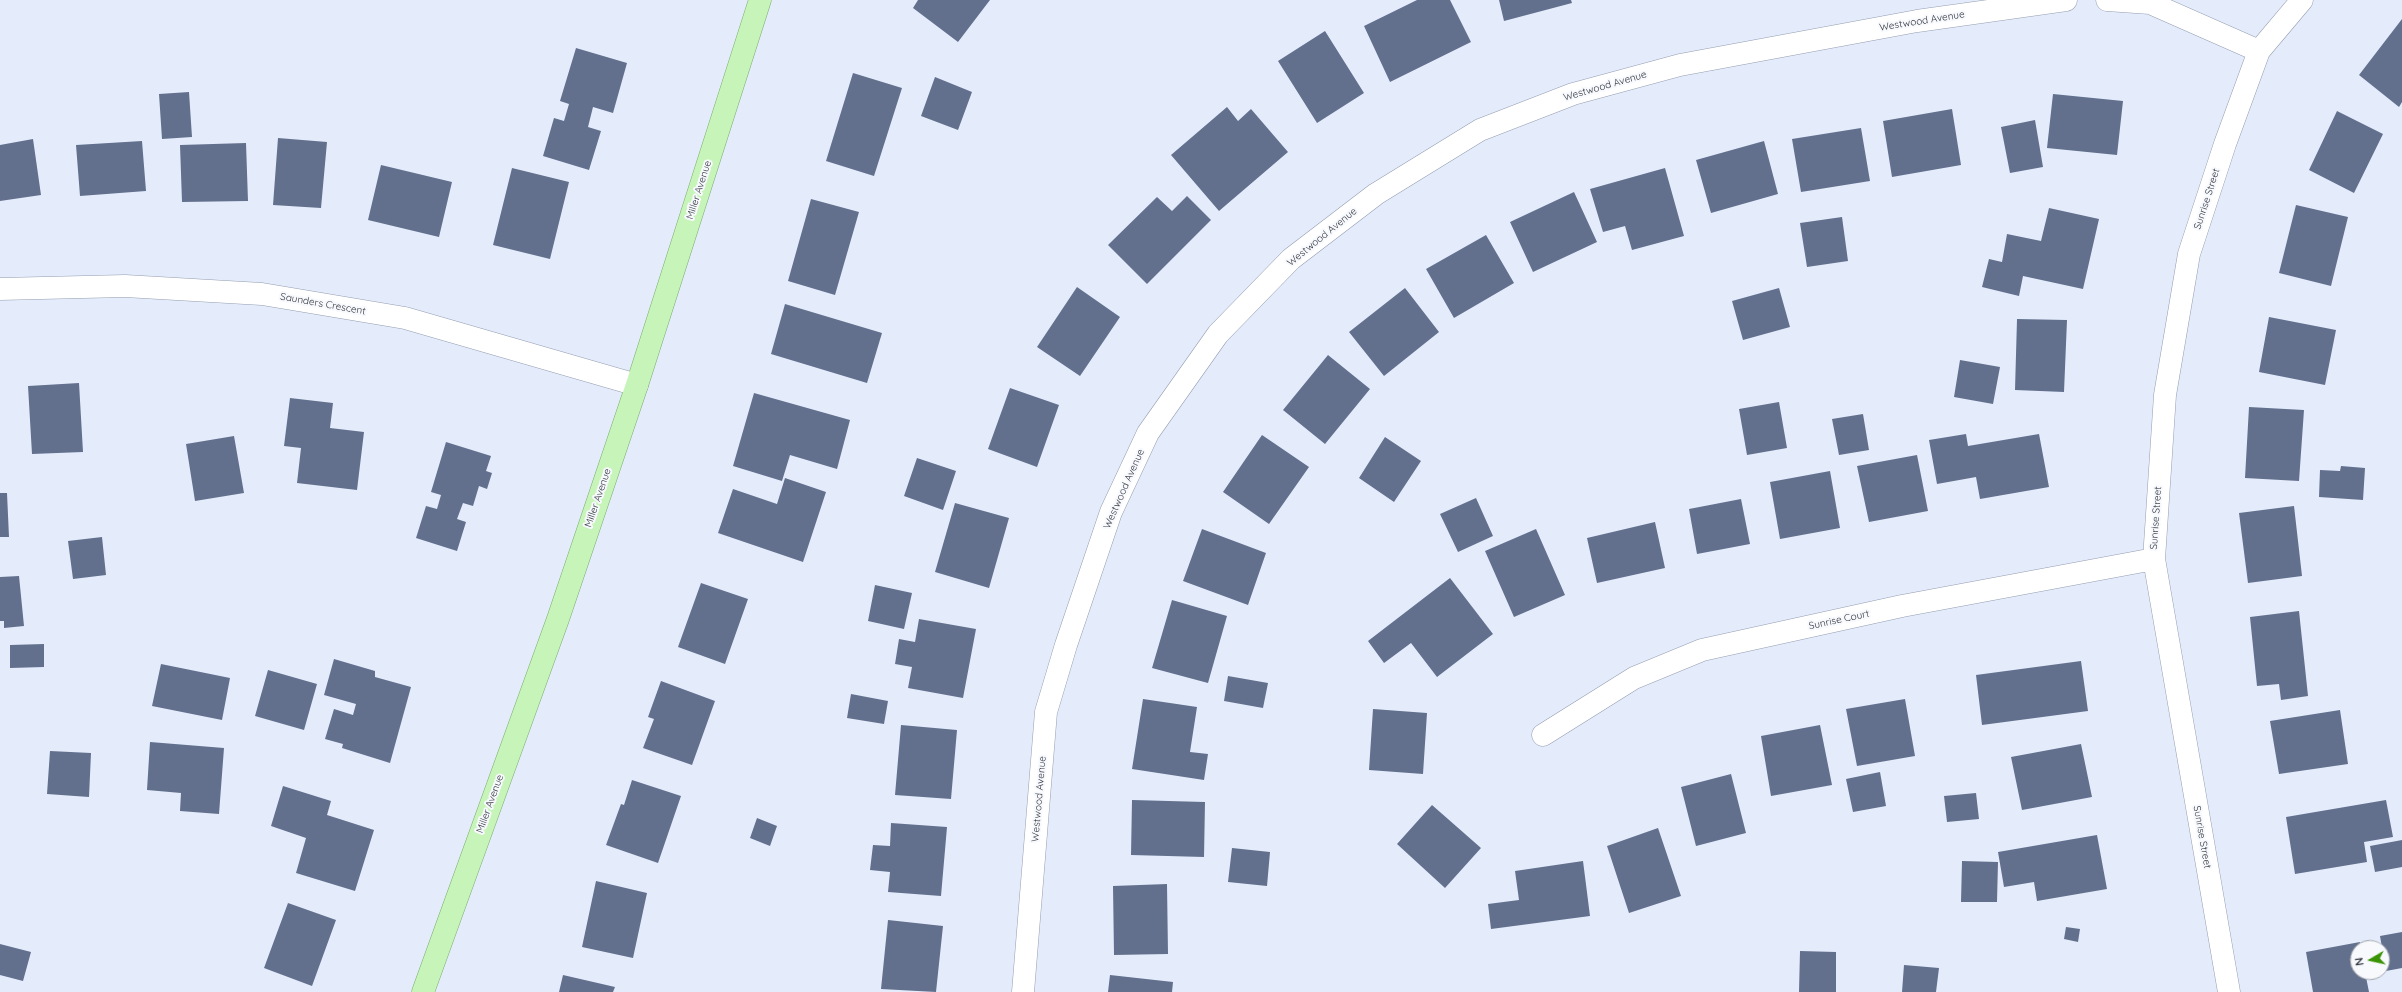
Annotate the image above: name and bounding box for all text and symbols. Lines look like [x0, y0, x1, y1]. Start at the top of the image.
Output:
street label: Westwood Avenue [1878, 8, 1966, 34]
street label: Westwood Avenue [1562, 68, 1648, 104]
street label: Miller Avenue [684, 159, 714, 221]
street label: Sunrise Street [2191, 167, 2223, 231]
street label: Westwood Avenue [1285, 205, 1359, 269]
street label: Saunders Crescent [279, 291, 367, 317]
street label: Westwood Avenue [1101, 447, 1147, 531]
street label: Miller Avenue [582, 467, 614, 529]
street label: Sunrise Street [2148, 486, 2164, 550]
street label: Sunrise Court [1808, 608, 1870, 632]
street label: Westwood Avenue [1029, 756, 1049, 842]
street label: Miller Avenue [474, 773, 506, 835]
street label: Sunrise Street [2191, 805, 2213, 869]
north arrow [2350, 940, 2390, 980]
text: N [2352, 957, 2367, 967]

